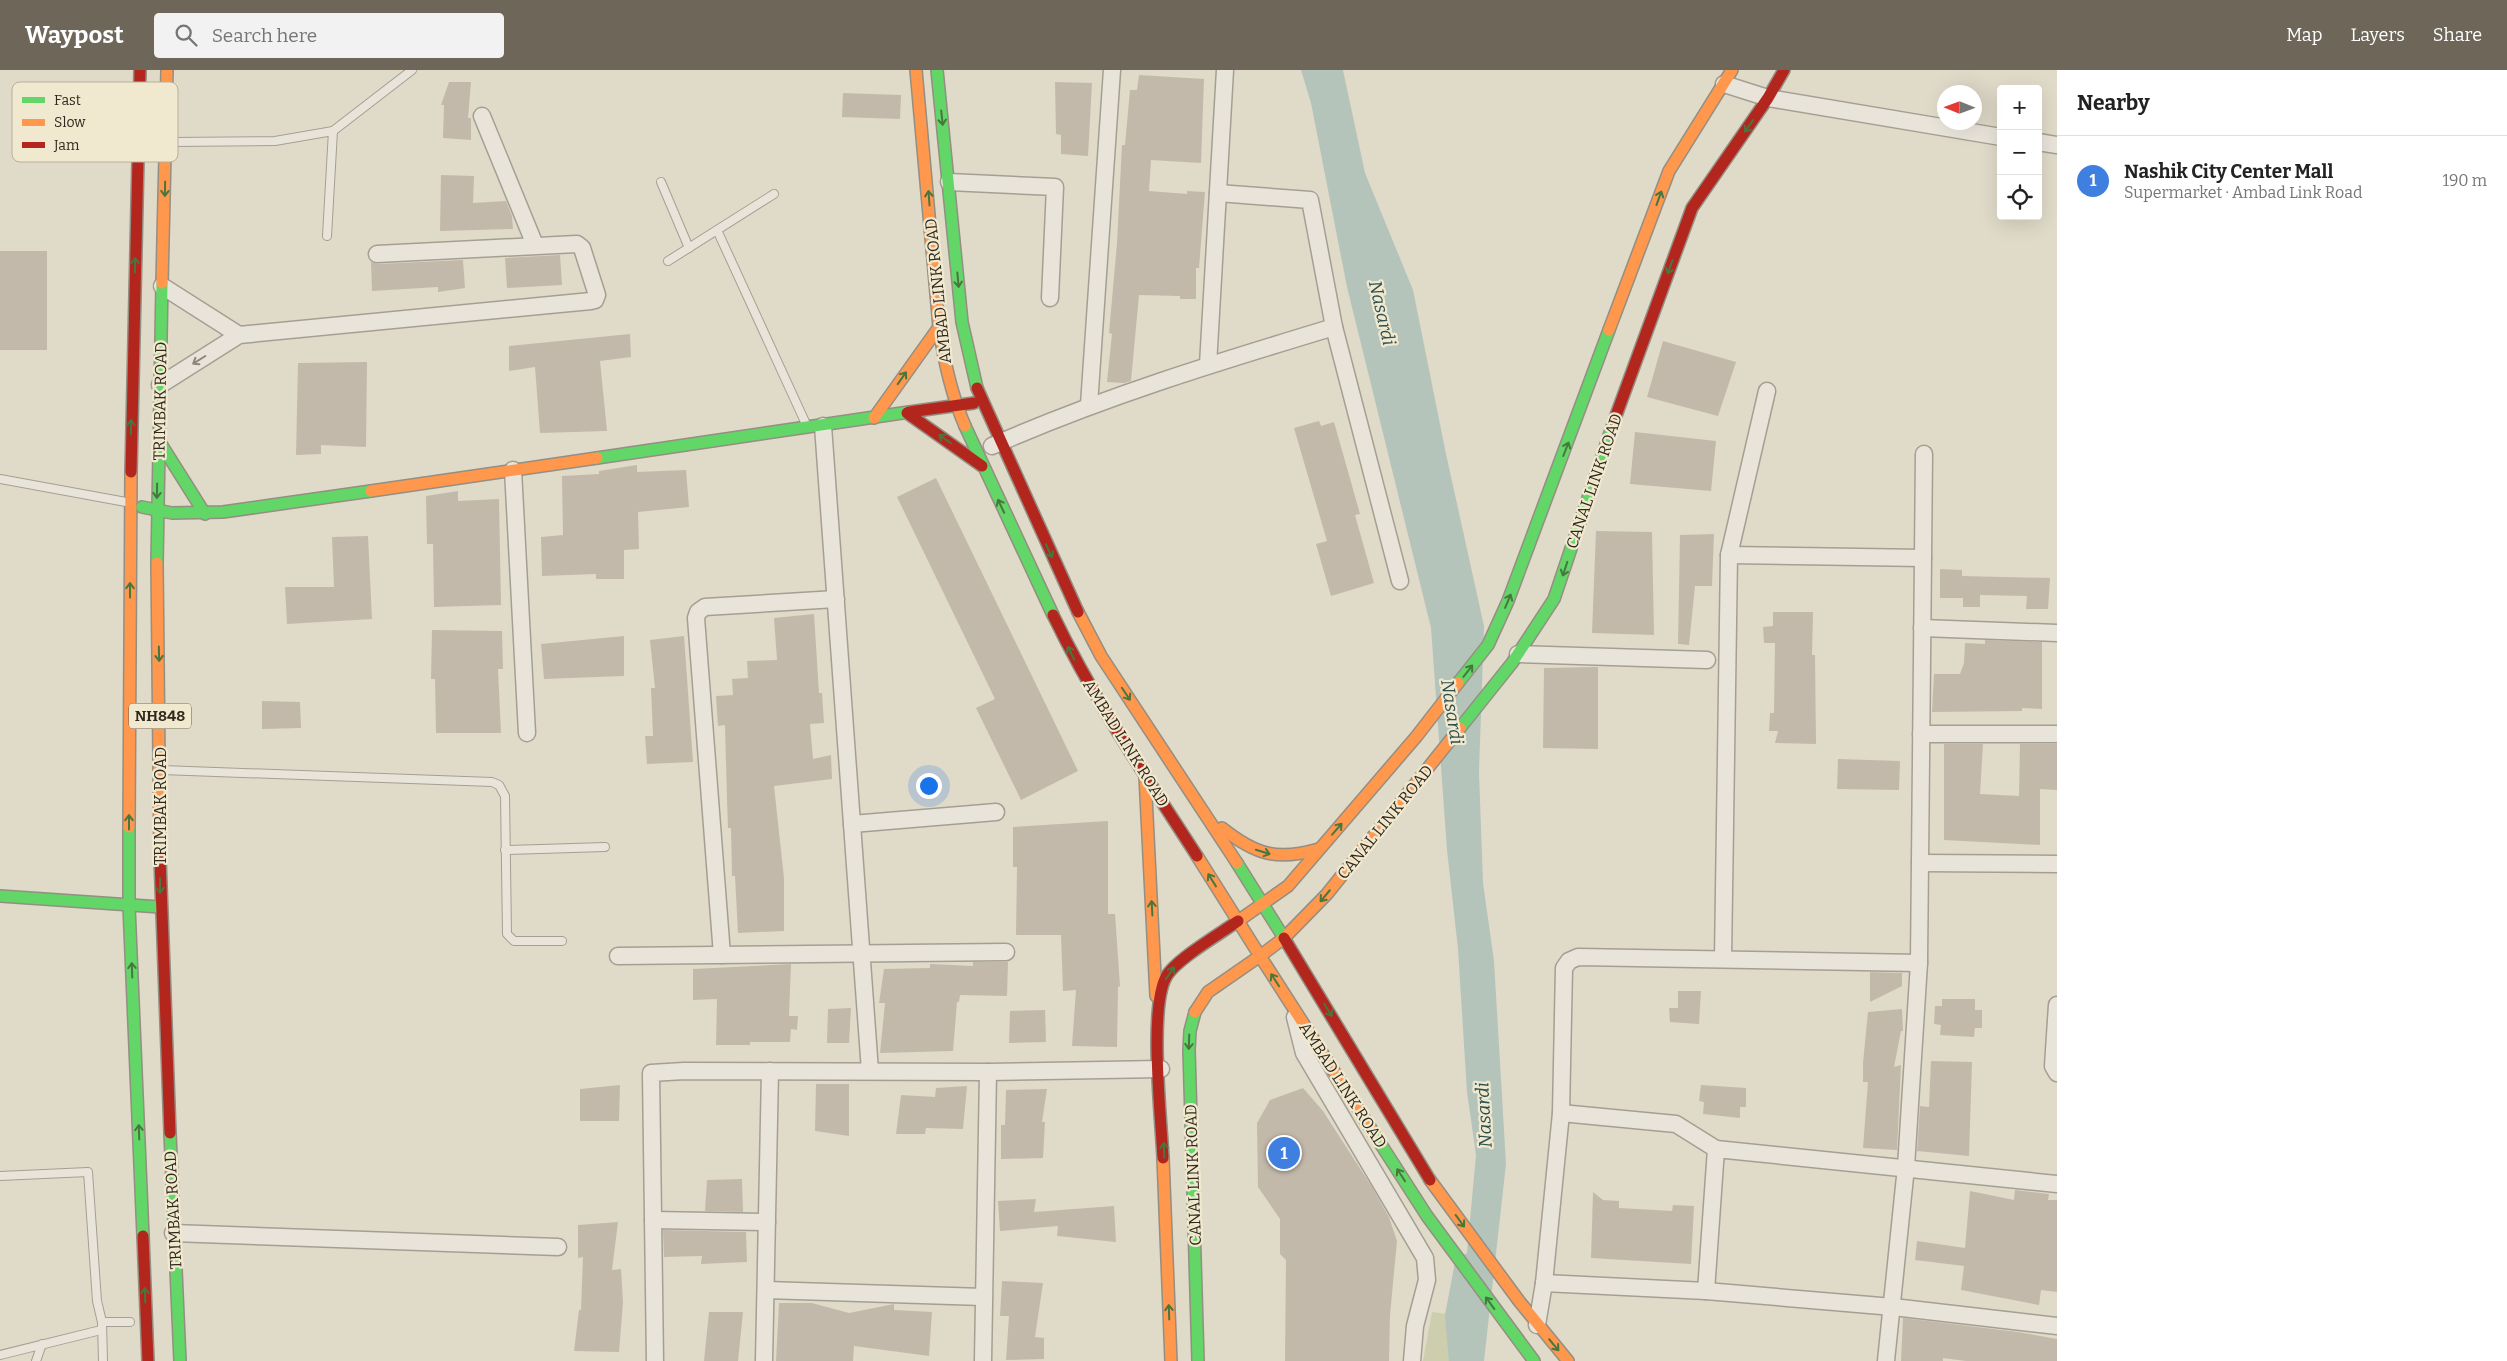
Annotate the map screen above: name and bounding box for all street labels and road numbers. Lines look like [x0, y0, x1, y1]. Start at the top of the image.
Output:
street label: AMBAD LINK ROAD [921, 217, 955, 365]
street label: TRIMBAK ROAD [149, 342, 171, 460]
street label: CANAL LINK ROAD [1562, 411, 1626, 551]
street label: AMBAD LINK ROAD [1079, 676, 1173, 810]
road number: NH848 [129, 704, 191, 728]
street label: TRIMBAK ROAD [151, 747, 170, 865]
street label: CANAL LINK ROAD [1333, 761, 1437, 883]
street label: AMBAD LINK ROAD [1295, 1019, 1391, 1151]
street label: CANAL LINK ROAD [1181, 1104, 1205, 1246]
street label: TRIMBAK ROAD [160, 1150, 186, 1270]

